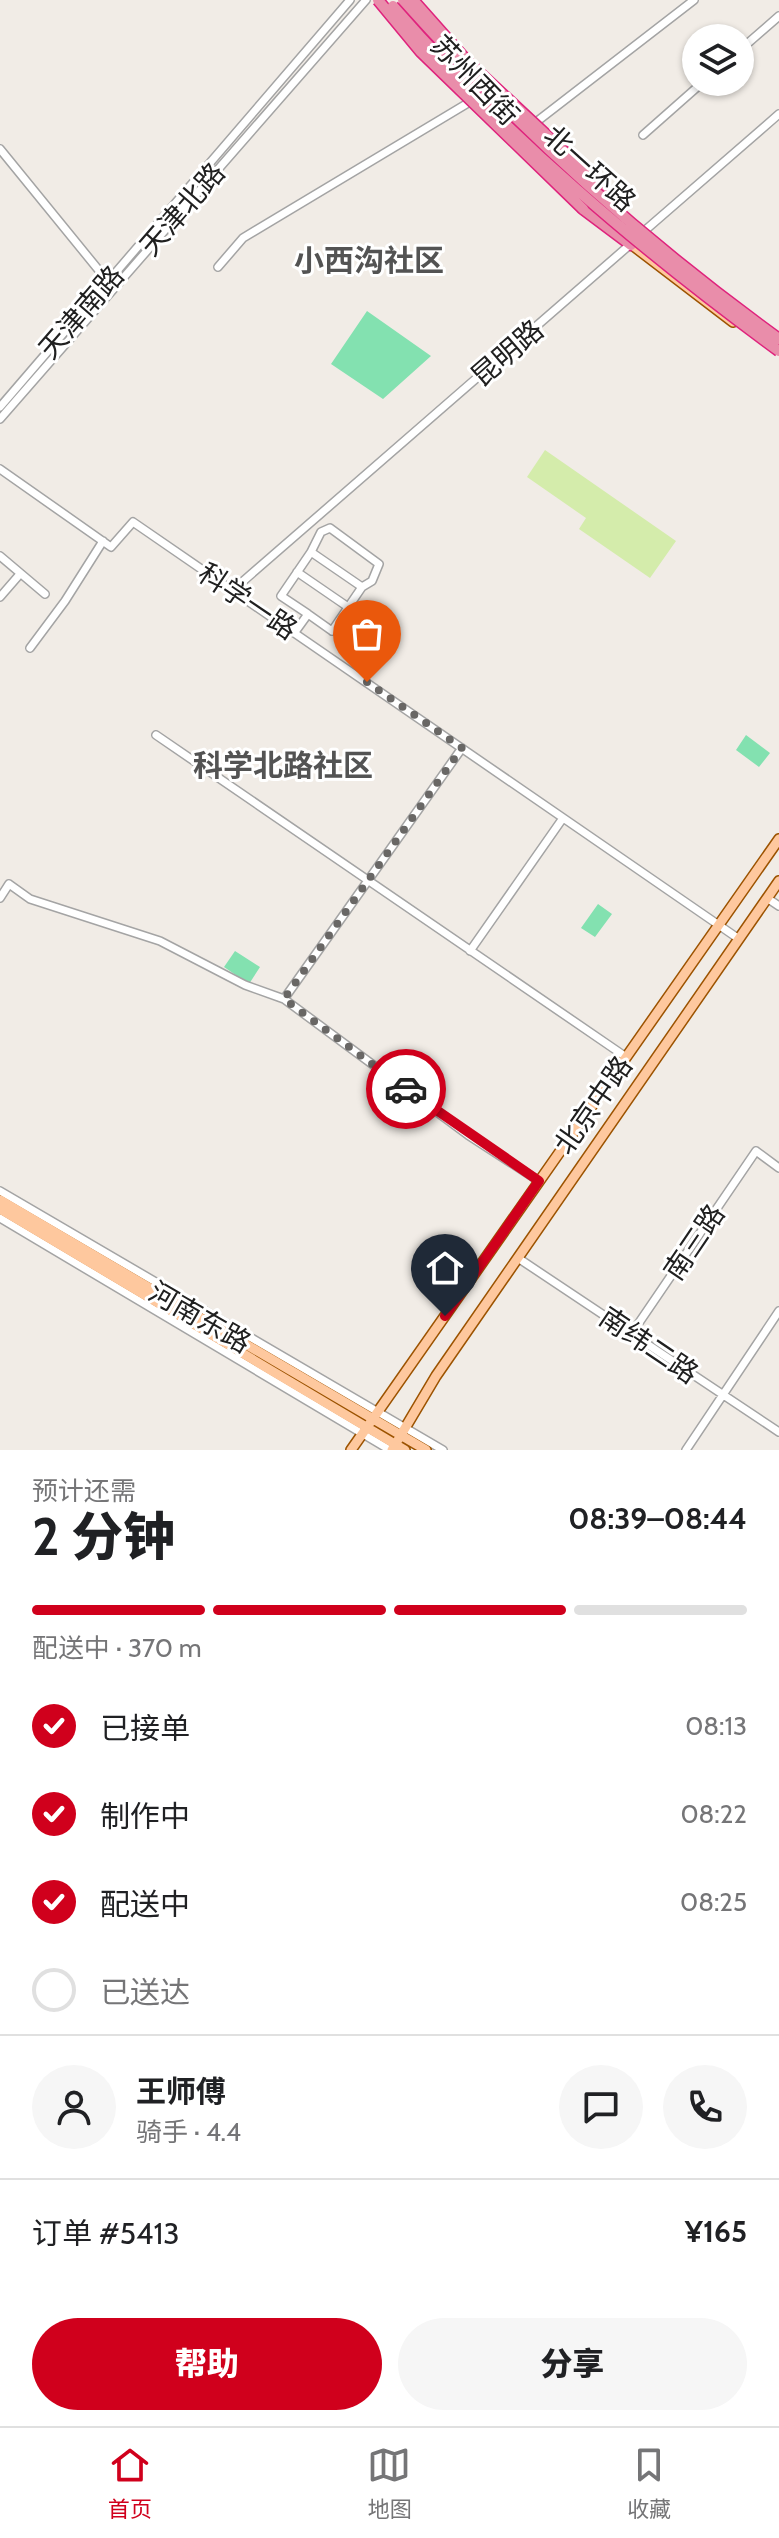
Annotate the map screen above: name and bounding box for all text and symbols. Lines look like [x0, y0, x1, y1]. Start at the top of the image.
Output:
map controls [682, 24, 754, 96]
button: layers [682, 24, 754, 96]
street label: 苏州西街 [424, 28, 526, 132]
street label: 北一环路 [537, 118, 643, 218]
street label: 天津北路 [132, 156, 232, 262]
district label: 小西沟社区 [294, 242, 444, 279]
street label: 天津南路 [31, 259, 131, 365]
street label: 昆明路 [464, 313, 550, 393]
street label: 科学一路 [192, 556, 304, 646]
pin [333, 600, 401, 682]
icon: bag [345, 612, 389, 656]
district label: 科学北路社区 [193, 747, 373, 784]
courier [366, 1049, 446, 1129]
street label: 北京中路 [547, 1049, 639, 1161]
icon: car [384, 1067, 428, 1111]
street label: 南三路 [656, 1198, 732, 1286]
pin [411, 1234, 479, 1316]
icon: home [423, 1246, 467, 1290]
street label: 河南东路 [143, 1274, 257, 1360]
street label: 南纬二路 [593, 1300, 705, 1390]
text: 预计还需 [32, 1475, 136, 1507]
text: 08:39–08:44 [568, 1500, 747, 1537]
text: 2 分钟 [32, 1505, 175, 1568]
text: 配送中 · 370 m [32, 1632, 202, 1664]
icon: check [32, 1704, 76, 1748]
text: 已接单 [100, 1710, 190, 1747]
text: 08:13 [685, 1710, 747, 1742]
icon: check [32, 1792, 76, 1836]
text: 制作中 [100, 1798, 190, 1835]
text: 08:22 [680, 1798, 747, 1830]
icon: check [32, 1880, 76, 1924]
text: 配送中 [100, 1886, 190, 1923]
text: 08:25 [680, 1886, 747, 1918]
text: 已送达 [100, 1974, 190, 2011]
button: person [32, 2065, 116, 2149]
button: chat [559, 2065, 643, 2149]
button: phone [663, 2065, 747, 2149]
text: 王师傅 [136, 2073, 226, 2110]
text: 骑手 · 4.4 [136, 2116, 241, 2148]
text: ¥165 [685, 2213, 747, 2250]
text: 订单 #5413 [32, 2215, 179, 2252]
button: 帮助 [32, 2318, 382, 2410]
button: 分享 [398, 2318, 747, 2410]
tab: 首页 [108, 2443, 152, 2523]
tab: 地图 [367, 2443, 411, 2523]
tab: 收藏 [627, 2443, 671, 2523]

